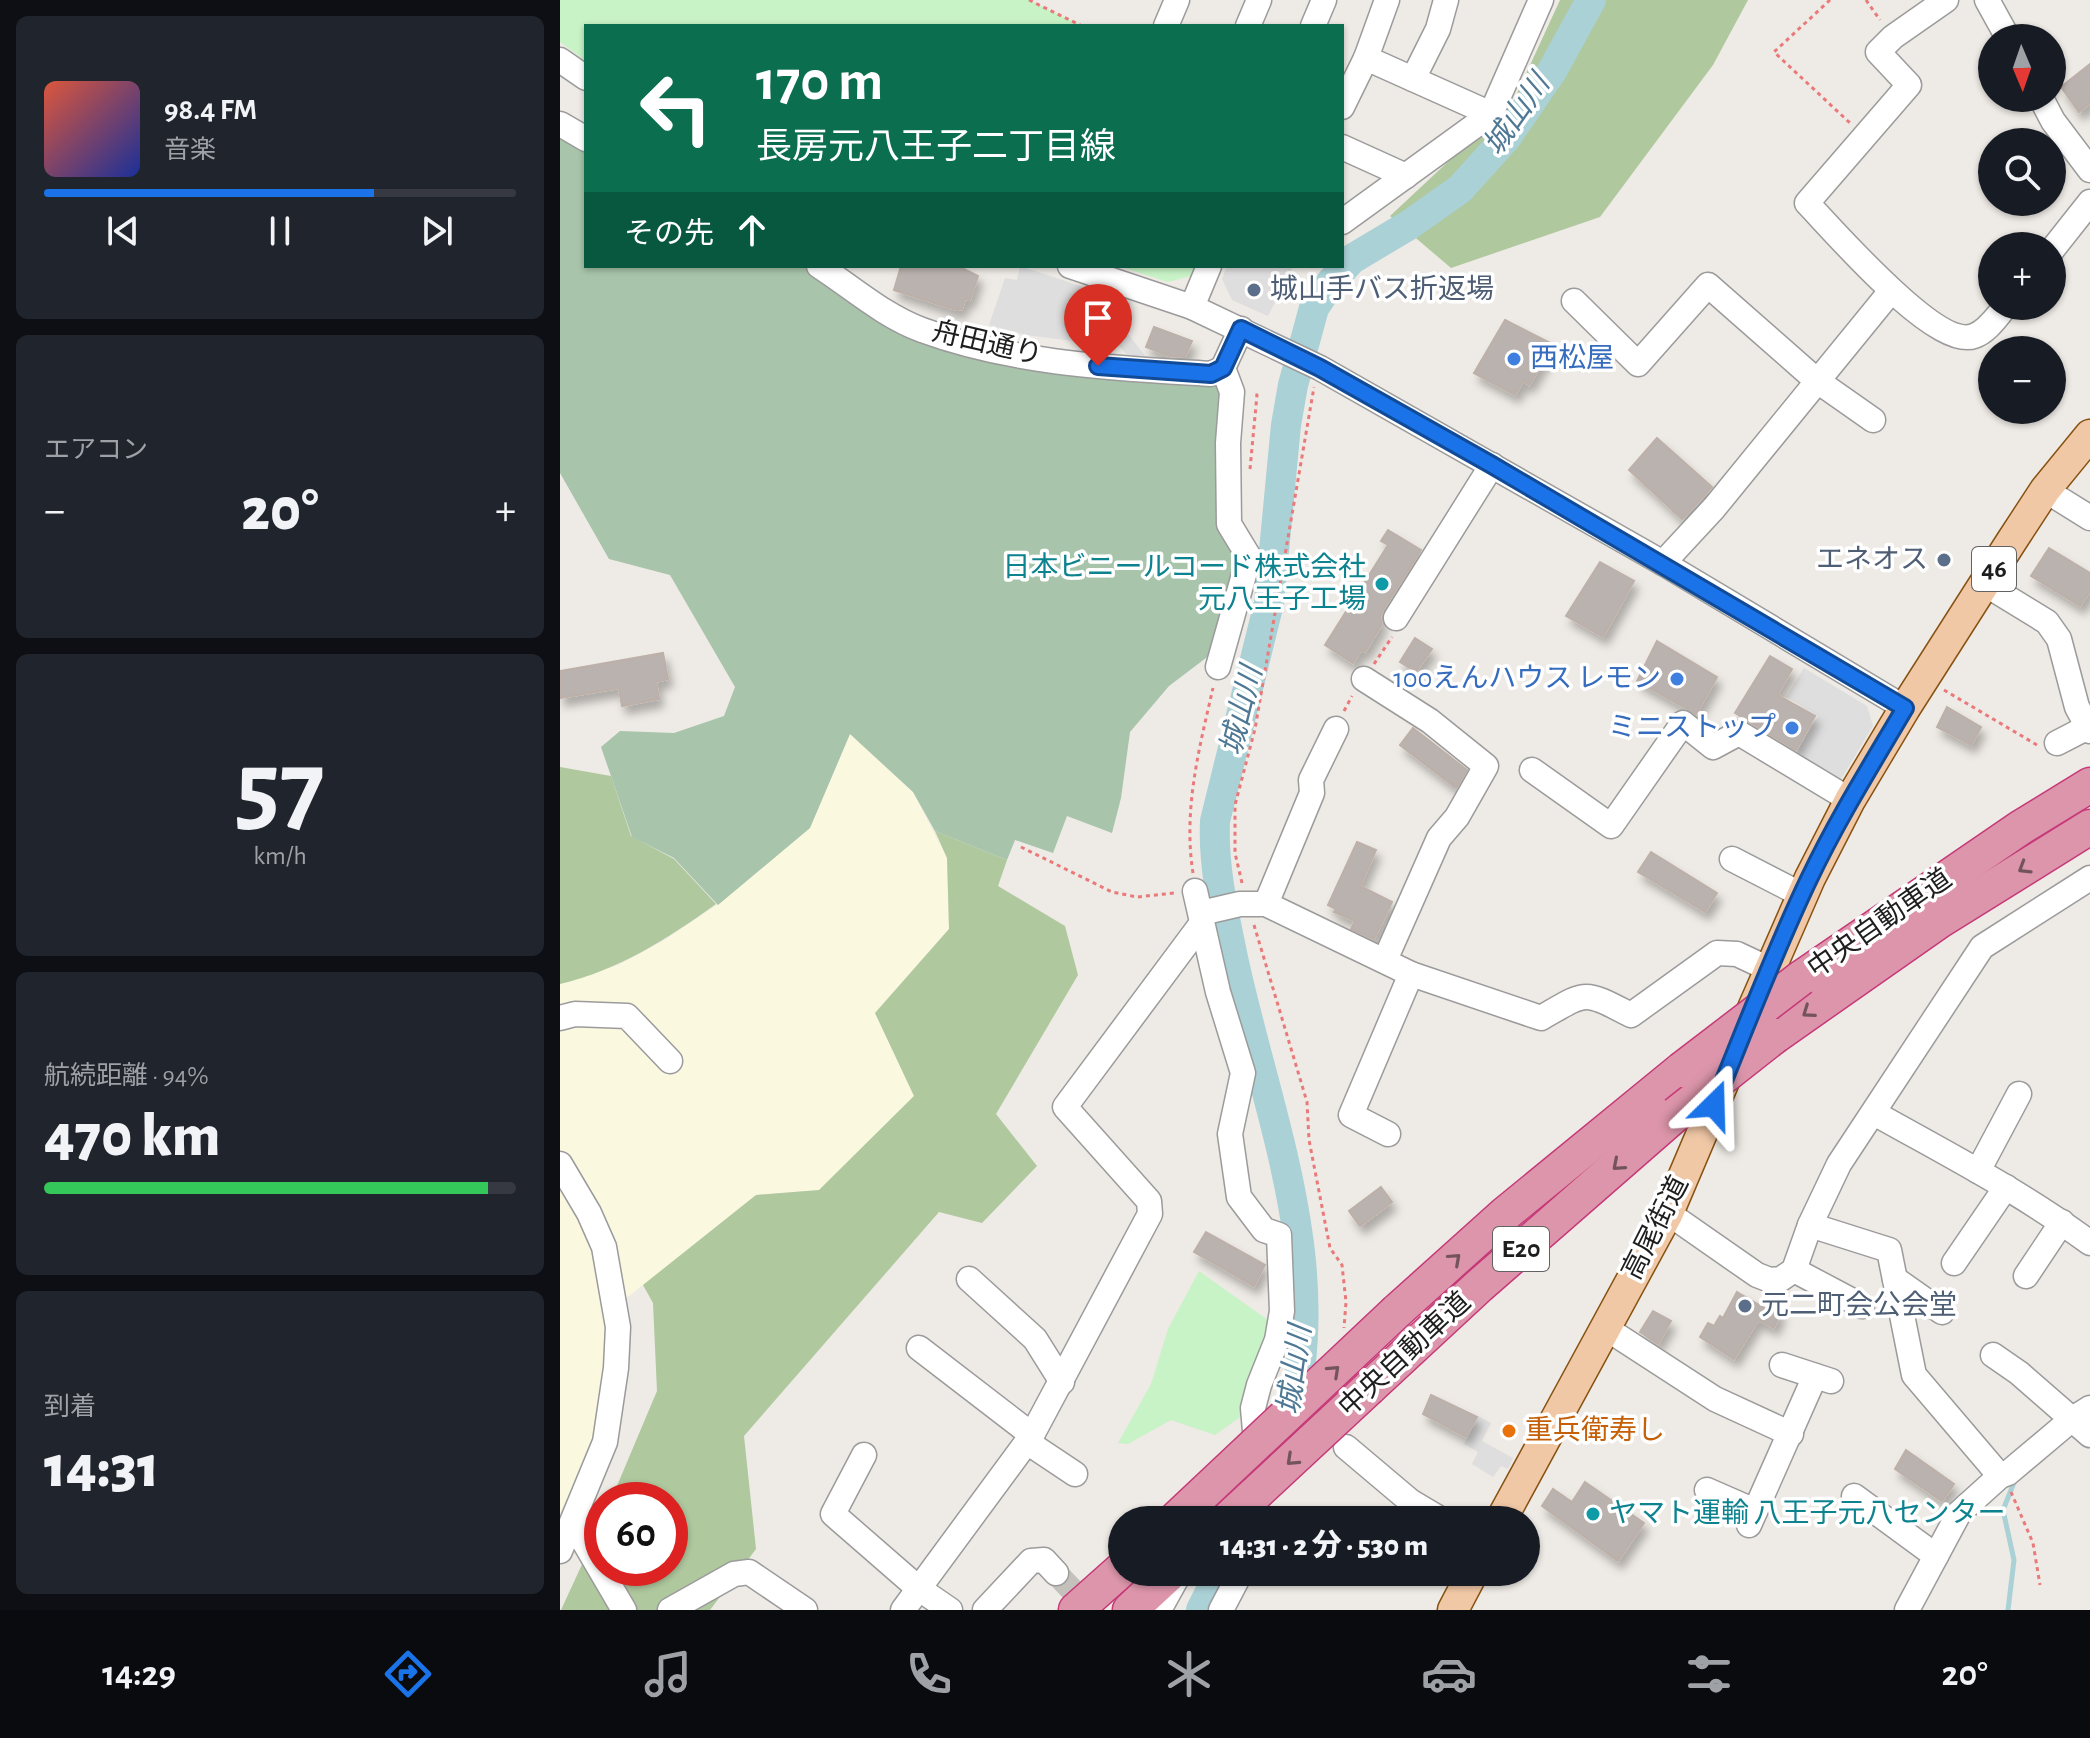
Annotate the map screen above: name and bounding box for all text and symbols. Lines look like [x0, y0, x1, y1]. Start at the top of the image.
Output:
north arrow [1978, 24, 2066, 112]
map controls [1978, 24, 2066, 424]
text: 170 m [756, 54, 883, 110]
icon: left [624, 56, 728, 160]
water label: 城山川 [1477, 66, 1557, 160]
text: 98.4 FM [164, 95, 257, 125]
button: search [1978, 128, 2066, 216]
text: 長房元八王子二丁目線 [756, 129, 1116, 165]
text: 音楽 [164, 137, 216, 163]
icon: ahead [730, 208, 774, 252]
icon: previous [101, 209, 145, 253]
icon: pause [258, 209, 302, 253]
icon: next [415, 209, 459, 253]
text: その先 [624, 219, 714, 249]
button: + [1978, 232, 2066, 320]
place label: 城山手バス折返場 [1270, 274, 1494, 304]
marker: 城山手バス折返場 [1245, 281, 1263, 299]
pin [1064, 284, 1132, 366]
icon: arrive [1076, 296, 1120, 340]
street label: 舟田通り [929, 316, 1045, 370]
button: − [1978, 336, 2066, 424]
place label: 西松屋 [1530, 343, 1614, 373]
marker: 西松屋 [1505, 350, 1523, 368]
text: エアコン [44, 437, 148, 463]
text: 20° [241, 481, 319, 541]
text: − [44, 489, 65, 533]
text: + [495, 489, 516, 533]
place label: エネオス [1816, 545, 1928, 574]
road number: 46 [1972, 547, 2016, 591]
marker: エネオス [1935, 551, 1953, 569]
place label: 日本ビニールコード株式会社 元八王子工場 [1003, 552, 1366, 614]
marker: 日本ビニールコード株式会社 元八王子工場 [1373, 575, 1391, 593]
water label: 城山川 [1215, 660, 1268, 758]
place label: 100えんハウス レモン [1393, 664, 1661, 693]
marker: 100えんハウス レモン [1668, 670, 1686, 688]
place label: ミニストップ [1608, 712, 1776, 742]
marker: ミニストップ [1783, 719, 1801, 737]
text: 57 [235, 737, 325, 841]
text: km/h [253, 843, 307, 869]
one-way arrow [2018, 859, 2033, 874]
street label: 中央自動車道 [1802, 863, 1957, 984]
one-way arrow [1802, 1003, 1816, 1017]
text: 航続距離 · 94% [44, 1063, 209, 1089]
position arrow [1672, 1063, 1756, 1147]
text: 470 km [44, 1107, 220, 1167]
one-way arrow [1612, 1155, 1627, 1170]
street label: 高尾街道 [1616, 1171, 1694, 1284]
road number: E20 [1493, 1227, 1549, 1271]
one-way arrow [1446, 1254, 1461, 1269]
street label: 中央自動車道 [1333, 1286, 1476, 1423]
place label: 元二町会公会堂 [1761, 1290, 1957, 1320]
marker: 元二町会公会堂 [1736, 1297, 1754, 1315]
water label: 城山川 [1272, 1320, 1317, 1417]
one-way arrow [1325, 1366, 1340, 1380]
text: 到着 [44, 1394, 96, 1420]
place label: 重兵衛寿し [1525, 1415, 1665, 1445]
marker: 重兵衛寿し [1500, 1422, 1518, 1440]
text: 14:31 [44, 1438, 159, 1498]
one-way arrow [1286, 1450, 1301, 1464]
speed limit sign: 60 [584, 1482, 688, 1586]
place label: ヤマト運輸 八王子元八センター [1609, 1498, 2006, 1528]
marker: ヤマト運輸 八王子元八センター [1584, 1505, 1602, 1523]
text: 14:31 · 2 分 · 530 m [1220, 1531, 1428, 1561]
icon: directions [380, 1646, 436, 1702]
icon: music [640, 1646, 696, 1702]
icon: phone [901, 1646, 957, 1702]
icon: climate [1161, 1646, 1217, 1702]
icon: car [1421, 1646, 1477, 1702]
icon: filters [1681, 1646, 1737, 1702]
text: 14:29 [102, 1656, 176, 1692]
text: 20° [1942, 1656, 1988, 1692]

